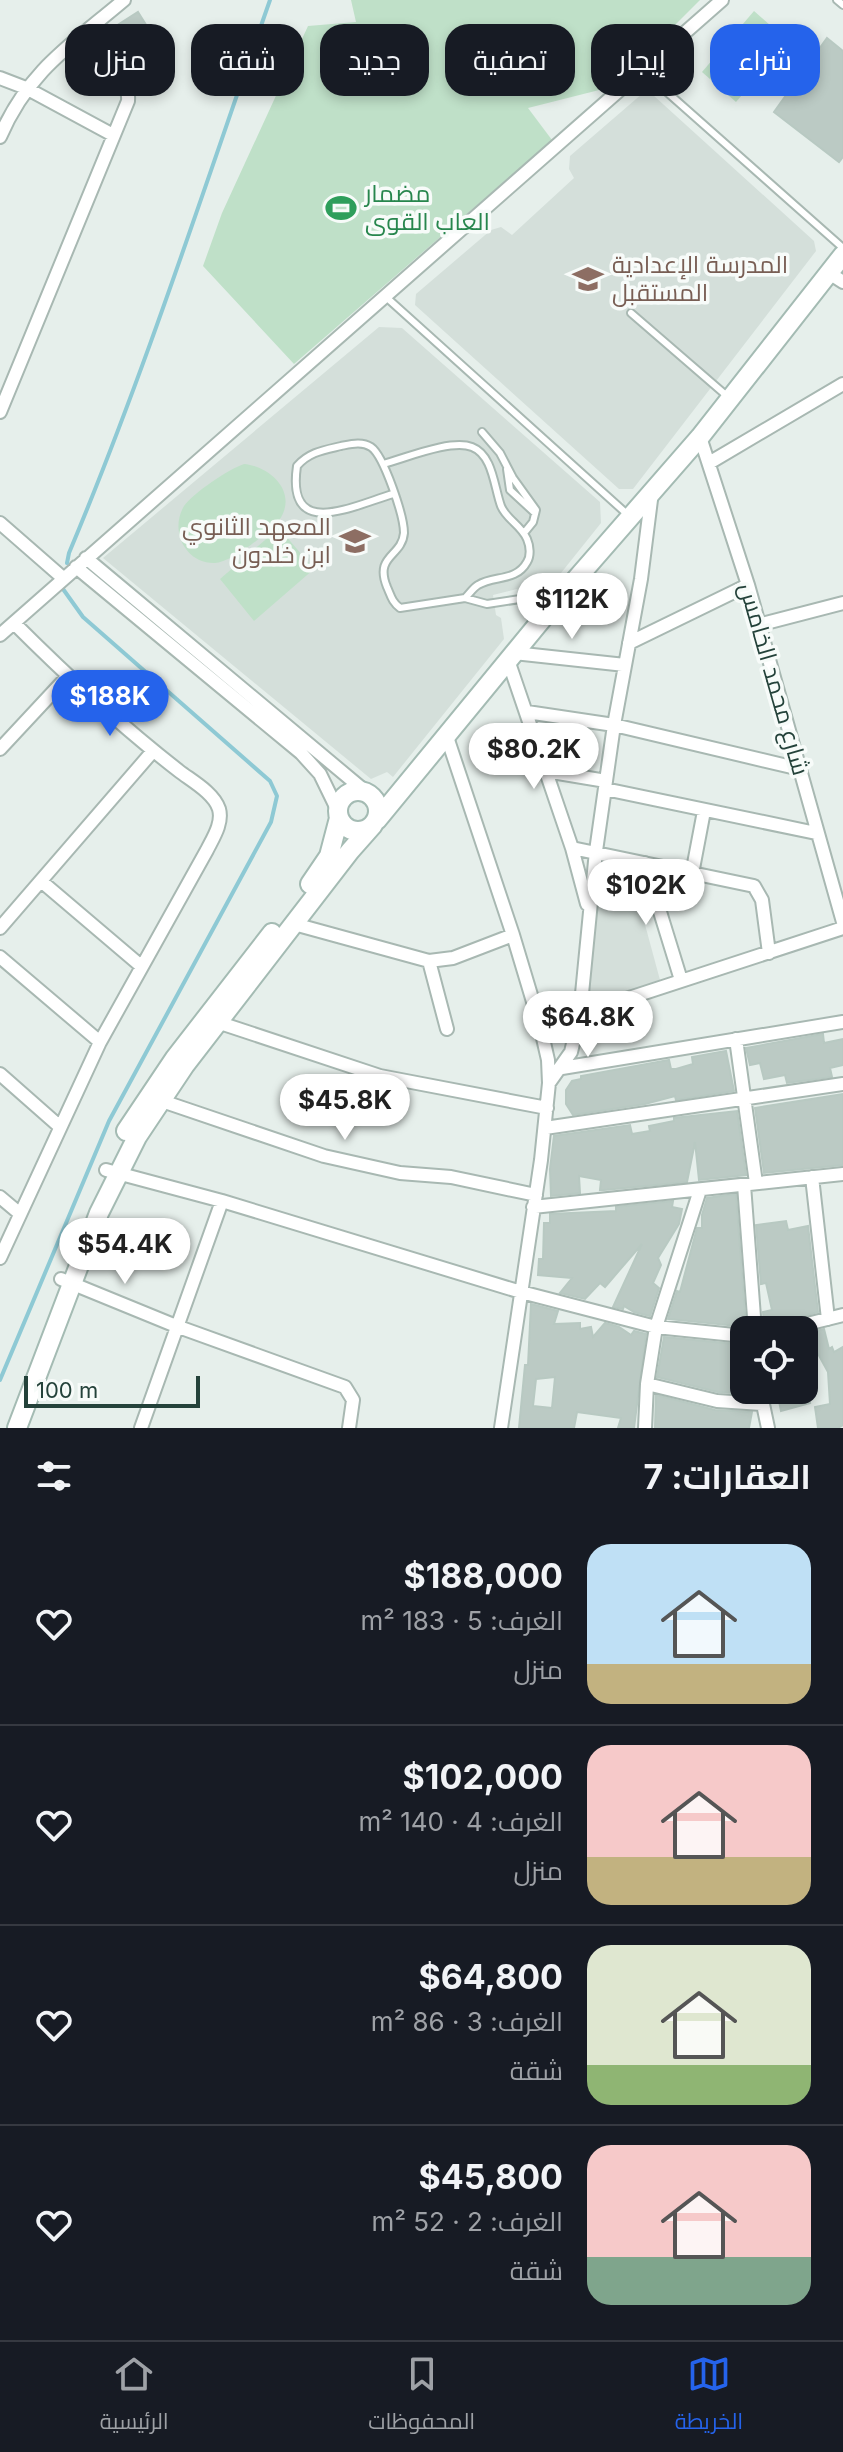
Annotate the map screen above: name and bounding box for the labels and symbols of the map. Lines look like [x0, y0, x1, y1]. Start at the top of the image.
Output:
place label: مضمار العاب القوى [363, 179, 490, 236]
sports icon: مضمار العاب القوى [324, 191, 358, 225]
place label: المدرسة الإعدادية المستقبل [612, 250, 788, 307]
school or university icon: المدرسة الإعدادية المستقبل [571, 262, 605, 296]
place label: المعهد الثانوي ابن خلدون [182, 512, 331, 569]
school or university icon: المعهد الثانوي ابن خلدون [338, 524, 372, 558]
pin: $112K [516, 573, 628, 641]
street label: شارع محمد الخامس [731, 579, 816, 779]
pin: $188K [54, 670, 166, 738]
pin: $80.2K [469, 723, 599, 791]
pin: $102K [590, 859, 702, 927]
pin: $64.8K [523, 991, 653, 1059]
pin: $45.8K [280, 1074, 410, 1142]
pin: $54.4K [60, 1218, 190, 1286]
scale bar [24, 1372, 200, 1408]

